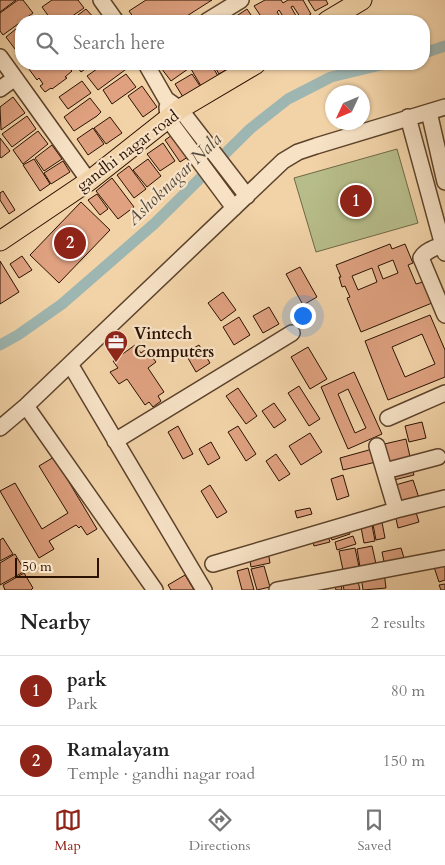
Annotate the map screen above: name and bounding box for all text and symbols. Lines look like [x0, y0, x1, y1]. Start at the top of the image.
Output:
search box [15, 15, 430, 70]
icon: search [33, 29, 61, 57]
text: Search here [73, 30, 165, 56]
north arrow [325, 85, 370, 130]
street label: gandhi nagar road [72, 105, 184, 197]
water label: Ashoknagar Nala [120, 127, 228, 232]
pin: 1 [340, 182, 372, 220]
pin: 2 [54, 224, 86, 262]
your location [290, 303, 316, 329]
place label: Vintech Computers [134, 323, 214, 363]
office icon: Vintech Computers [103, 329, 129, 363]
scale bar [15, 555, 99, 578]
text: 50 m [22, 557, 52, 576]
text: Nearby [20, 608, 91, 637]
text: 2 results [371, 612, 425, 634]
text: park [67, 667, 107, 693]
text: 1 [32, 680, 40, 702]
text: 80 m [391, 680, 425, 702]
text: Park [67, 693, 98, 715]
text: Ramalayam [67, 737, 169, 763]
text: 2 [32, 750, 40, 772]
text: 150 m [383, 750, 425, 772]
text: Temple · gandhi nagar road [67, 763, 255, 785]
tab: Map [54, 806, 82, 855]
tab: Directions [189, 806, 250, 855]
tab: Saved [357, 806, 391, 855]

